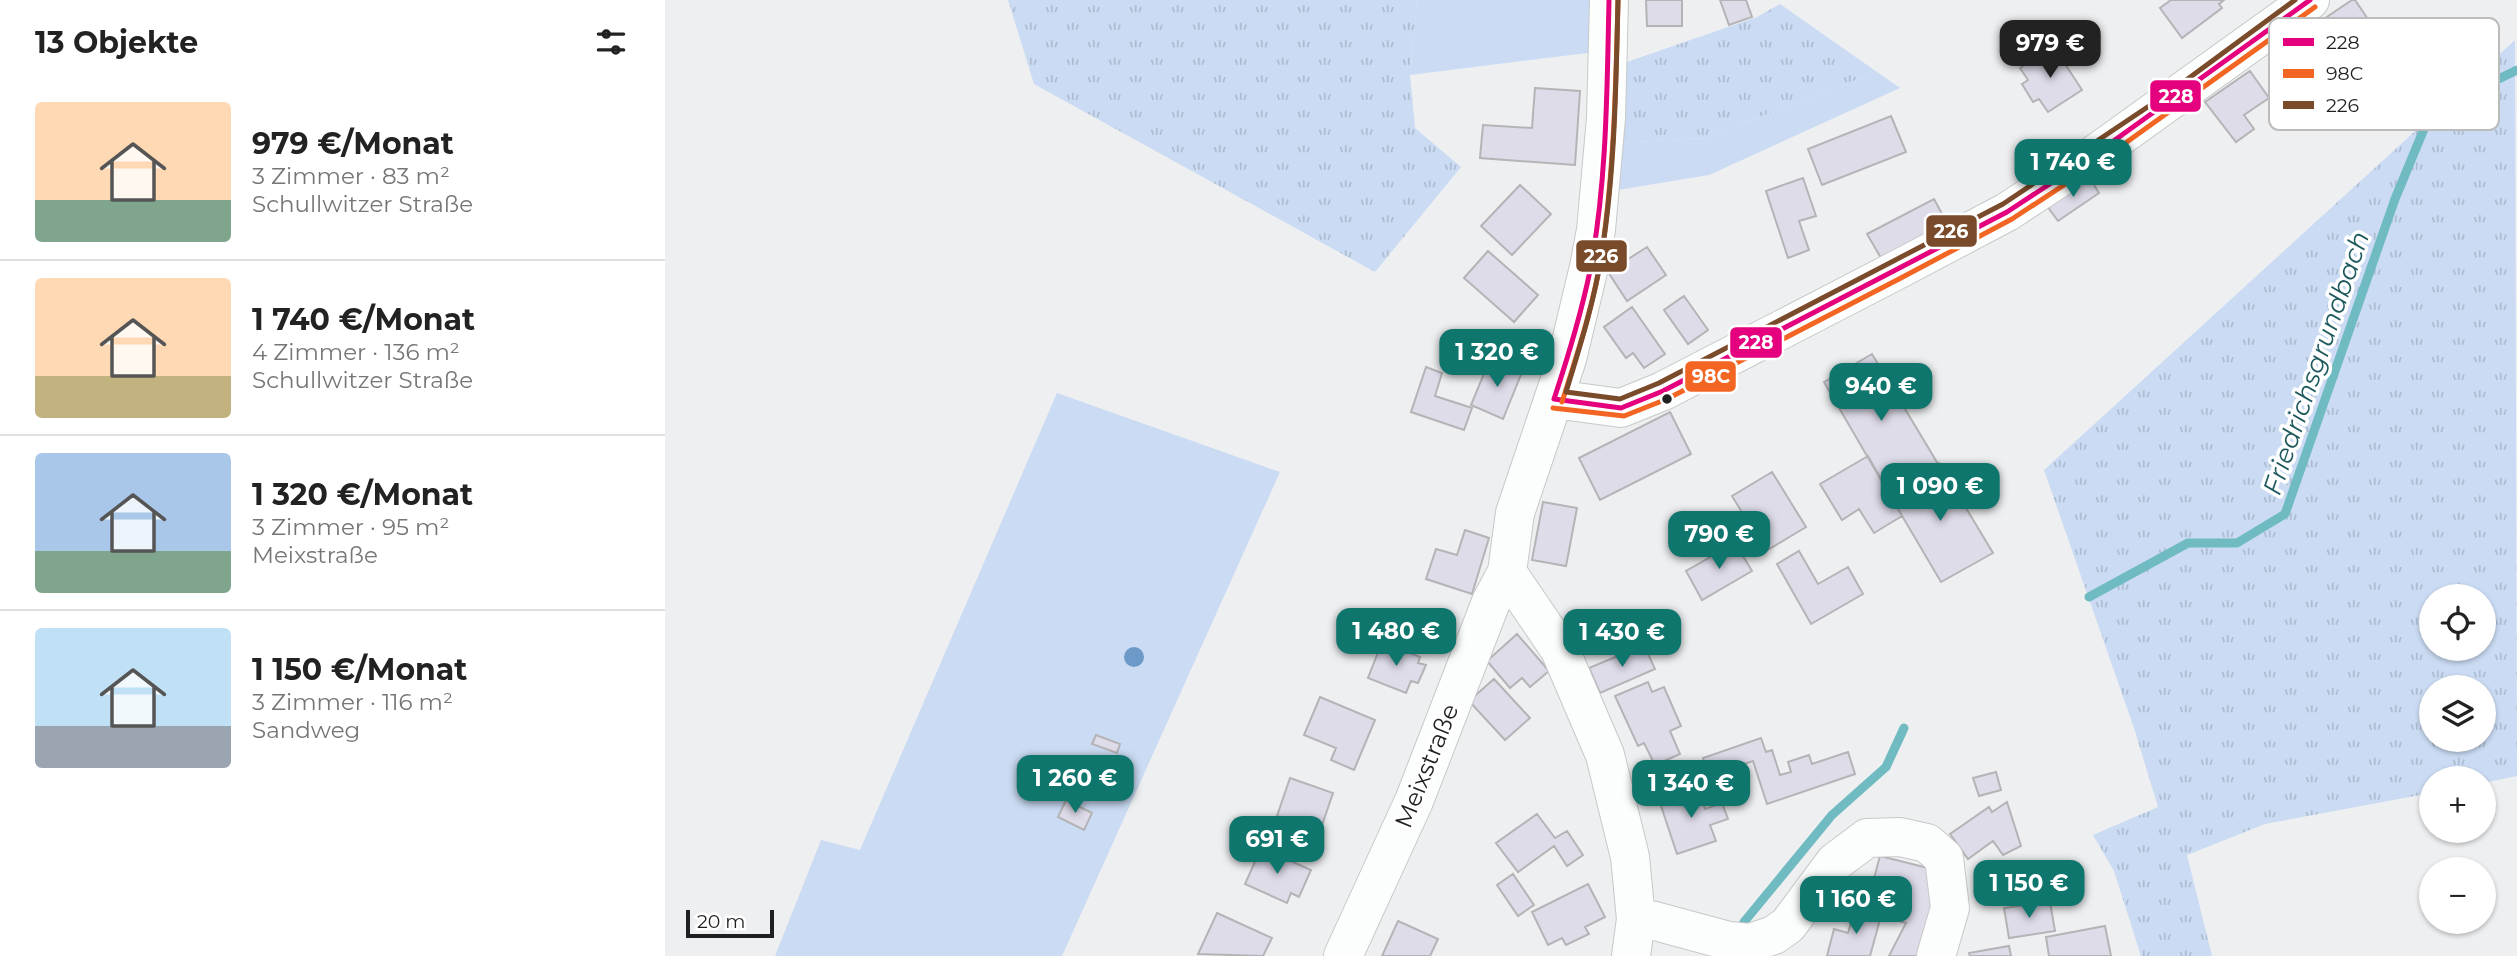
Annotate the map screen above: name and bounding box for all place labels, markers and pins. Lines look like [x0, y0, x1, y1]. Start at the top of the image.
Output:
pin: 979 € [2001, 20, 2099, 80]
pin: 1 740 € [2008, 140, 2138, 199]
pin: 1 320 € [1432, 330, 1562, 389]
pin: 940 € [1832, 364, 1930, 423]
unlabelled marker [1660, 392, 1674, 406]
pin: 1 090 € [1875, 463, 2005, 523]
pin: 790 € [1670, 512, 1768, 571]
pin: 1 480 € [1331, 608, 1461, 668]
pin: 1 430 € [1557, 610, 1687, 669]
pin: 1 260 € [1010, 756, 1140, 815]
pin: 1 340 € [1626, 760, 1756, 820]
pin: 691 € [1228, 816, 1326, 876]
pin: 1 150 € [1964, 860, 2094, 920]
pin: 1 160 € [1791, 876, 1921, 936]

